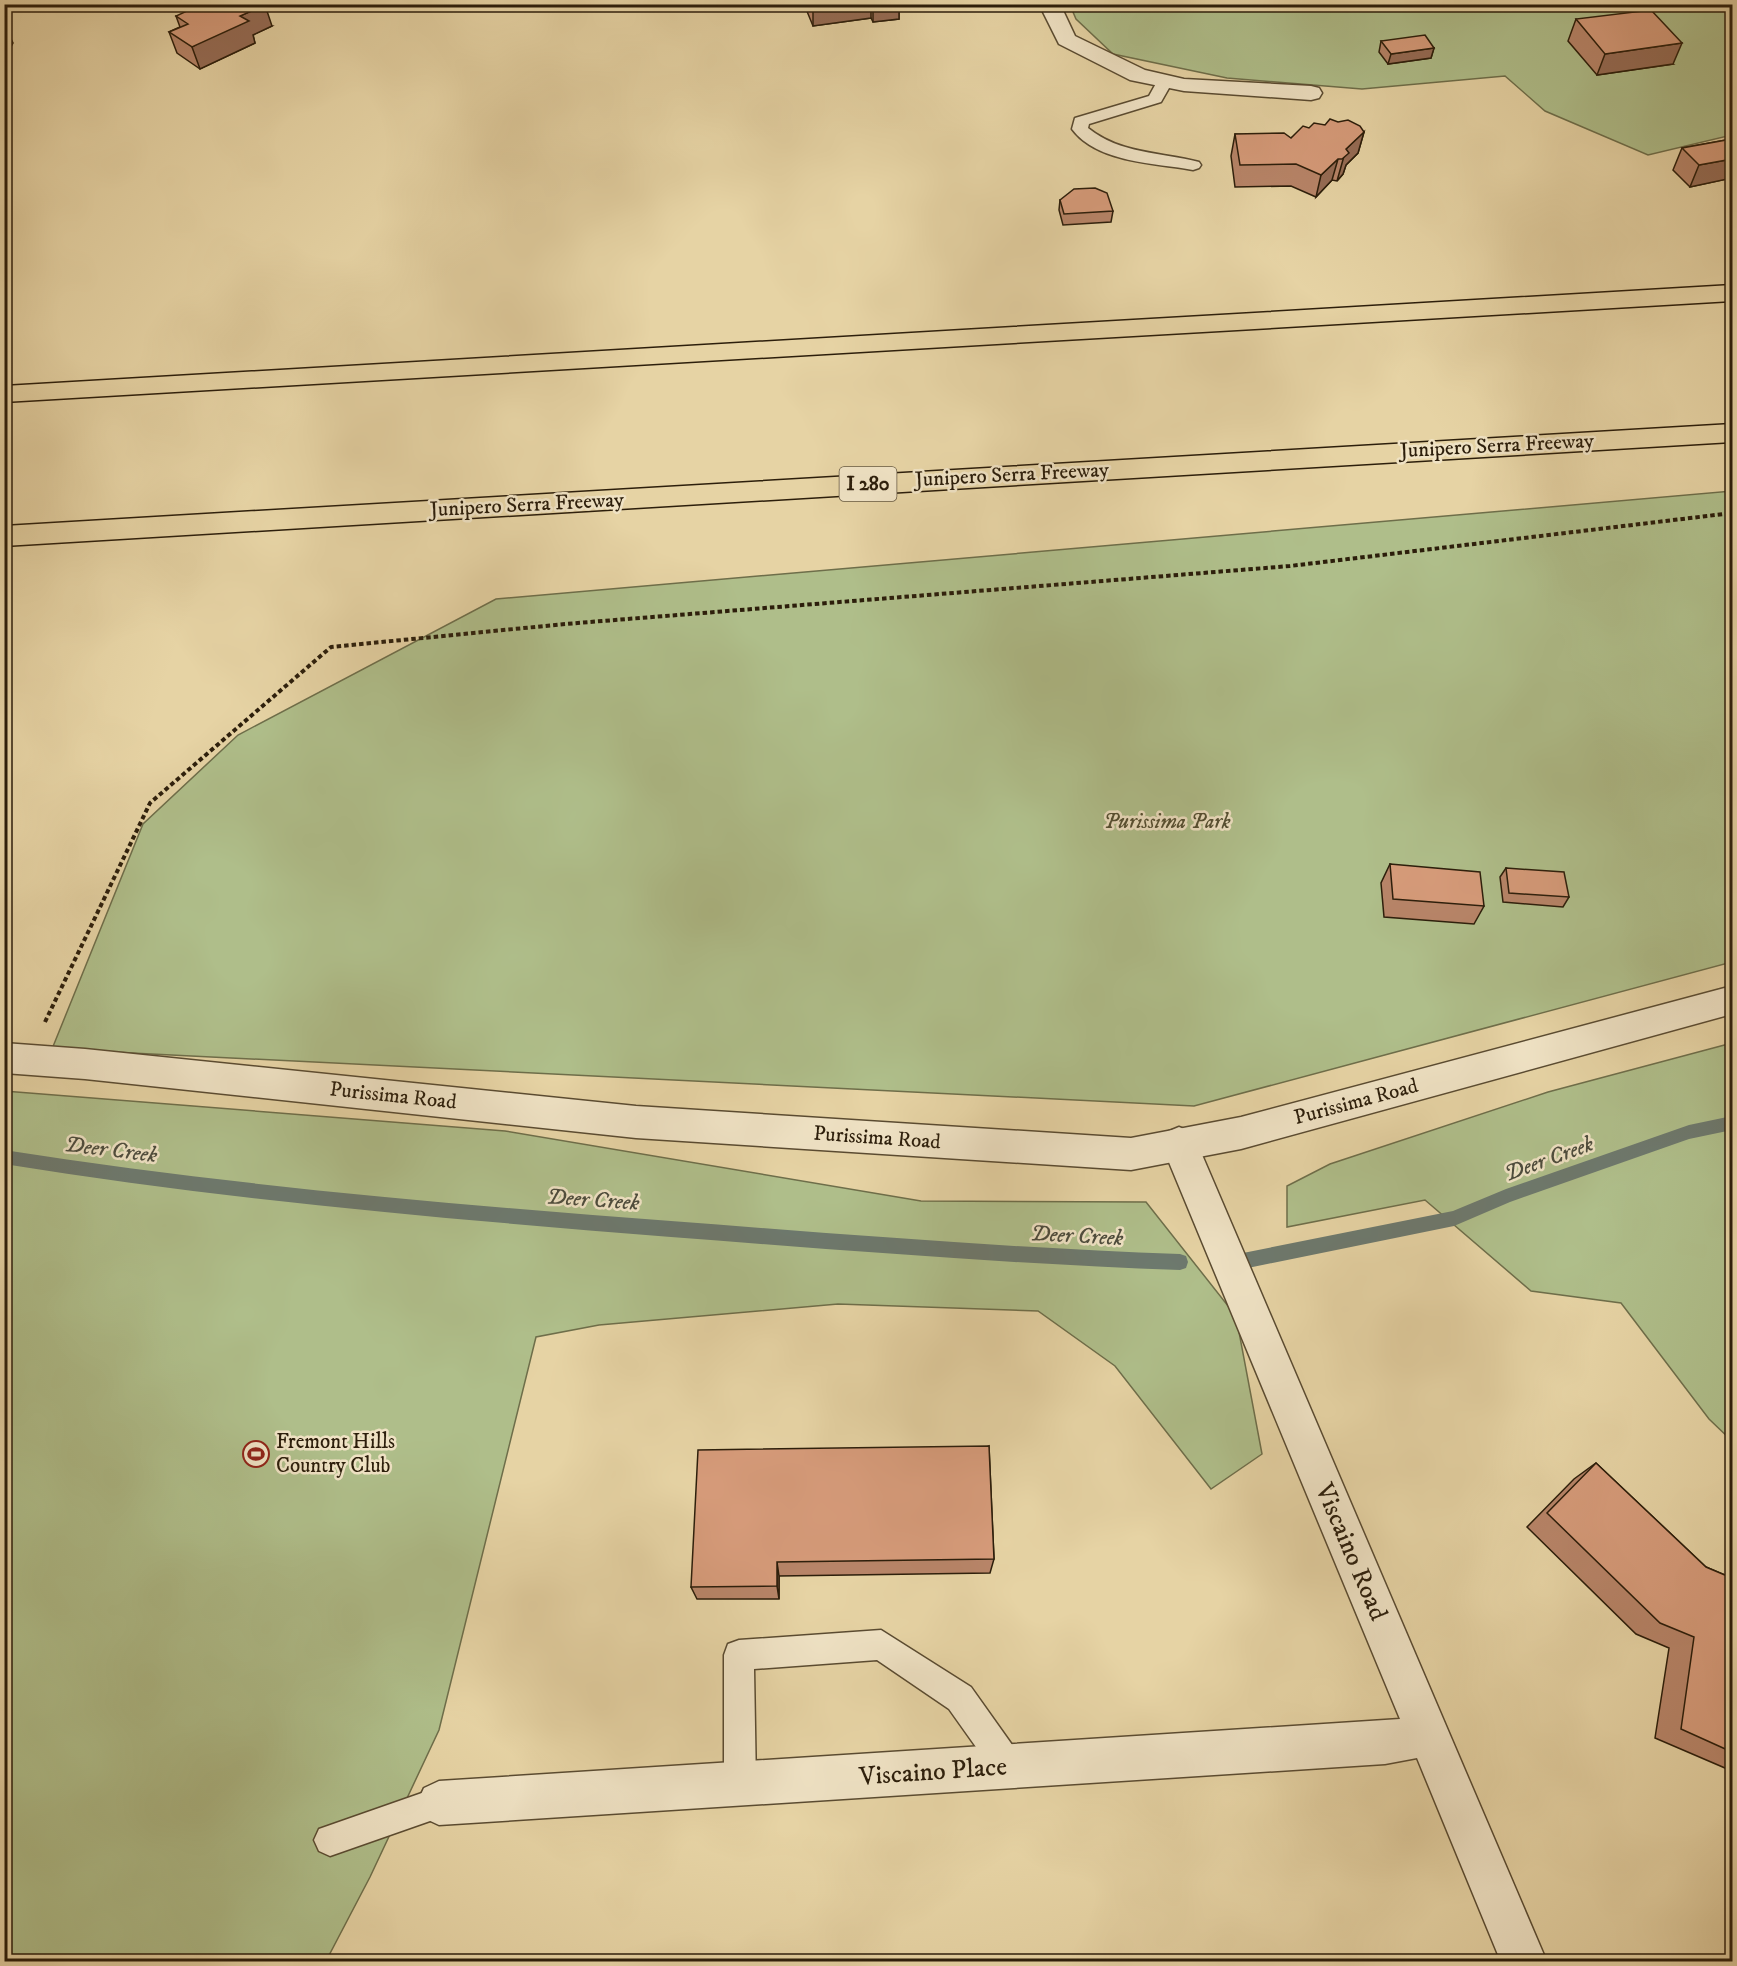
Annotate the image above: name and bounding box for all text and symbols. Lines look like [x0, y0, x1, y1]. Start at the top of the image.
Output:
street label: Junipero Serra Freeway [1397, 428, 1596, 464]
street label: Junipero Serra Freeway [912, 457, 1111, 493]
road number: I 280 [840, 467, 896, 501]
street label: Junipero Serra Freeway [427, 487, 626, 523]
park label: Purissima Park [1103, 809, 1231, 835]
street label: Purissima Road [1291, 1073, 1422, 1131]
street label: Purissima Road [328, 1076, 458, 1116]
street label: Purissima Road [812, 1121, 942, 1155]
water label: Deer Creek [1501, 1130, 1598, 1188]
water label: Deer Creek [63, 1131, 160, 1169]
water label: Deer Creek [546, 1183, 641, 1217]
water label: Deer Creek [1030, 1220, 1125, 1252]
place label: Fremont Hills Country Club [276, 1429, 395, 1479]
sports icon: Fremont Hills Country Club [241, 1439, 271, 1469]
street label: Viscaino Road [1307, 1477, 1395, 1626]
street label: Viscaino Place [857, 1750, 1008, 1794]

